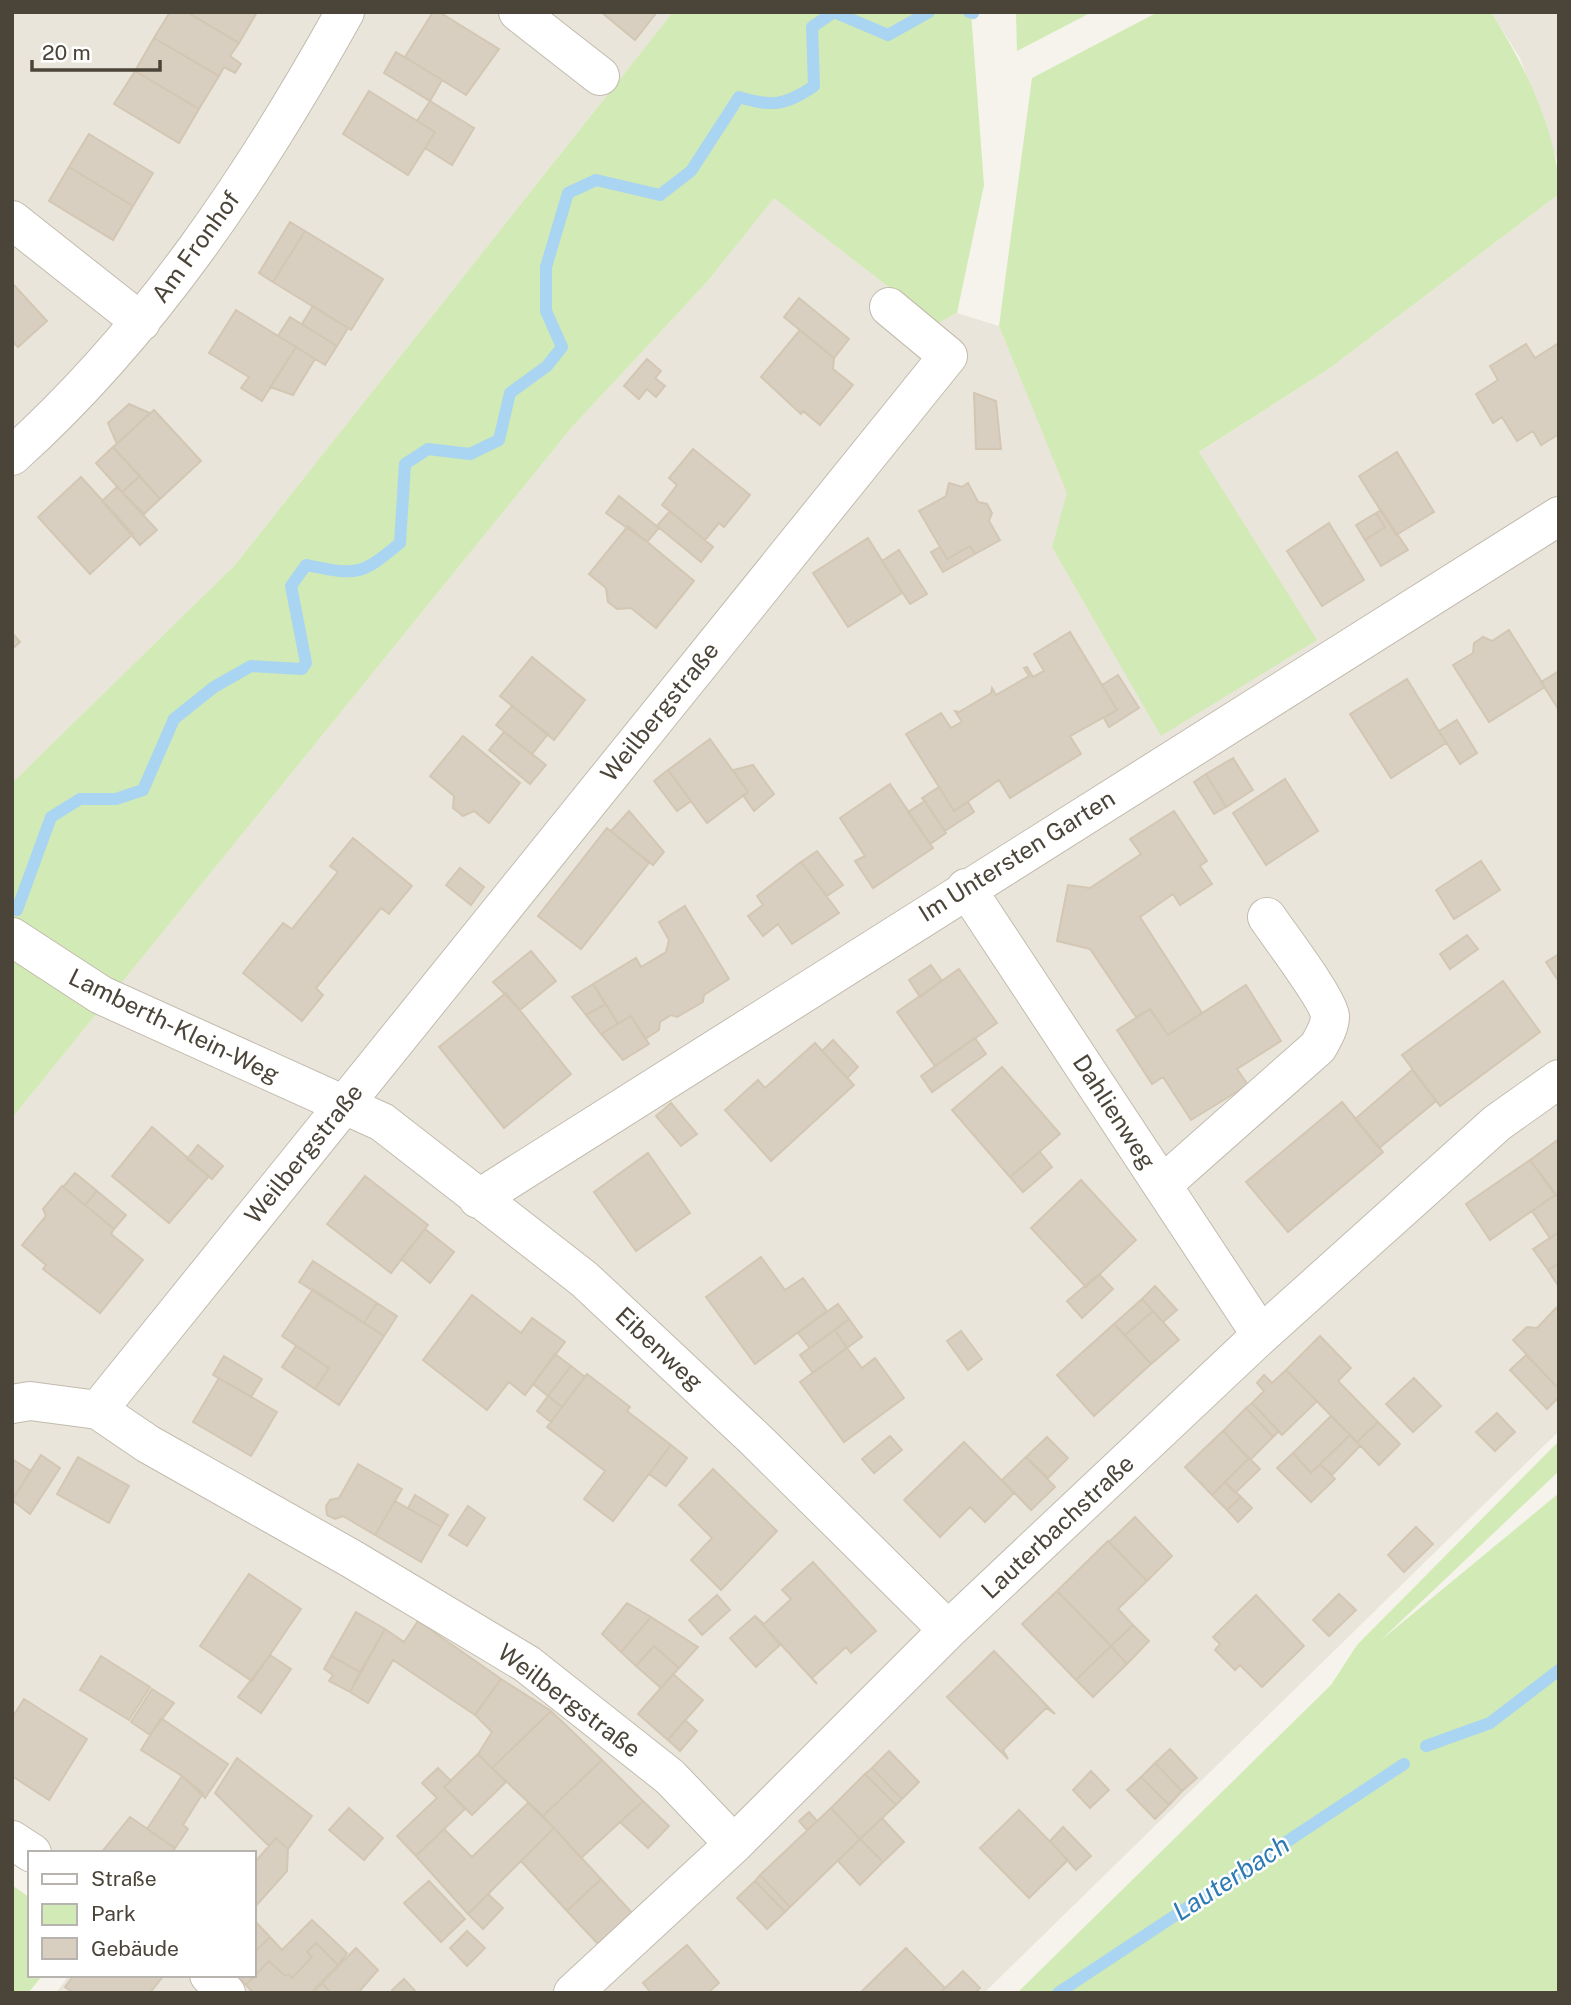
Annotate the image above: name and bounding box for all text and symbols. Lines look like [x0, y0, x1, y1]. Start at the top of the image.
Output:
scale bar [32, 28, 159, 72]
text: 20 m [42, 40, 91, 65]
street label: Am Fronhof [145, 185, 245, 308]
street label: Weilbergstraße [594, 636, 724, 787]
street label: Im Untersten Garten [913, 783, 1120, 927]
street label: Lamberth-Klein-Weg [65, 962, 284, 1088]
street label: Dahlienweg [1067, 1049, 1162, 1174]
street label: Weilbergstraße [238, 1078, 368, 1229]
street label: Eibenweg [610, 1301, 709, 1396]
street label: Lauterbachstraße [975, 1449, 1139, 1604]
street label: Weilbergstraße [493, 1637, 646, 1763]
water label: Lauterbach [1167, 1828, 1295, 1927]
legend [28, 1851, 256, 1977]
text: Straße [91, 1866, 157, 1891]
text: Park [91, 1901, 136, 1926]
text: Gebäude [91, 1936, 179, 1961]

